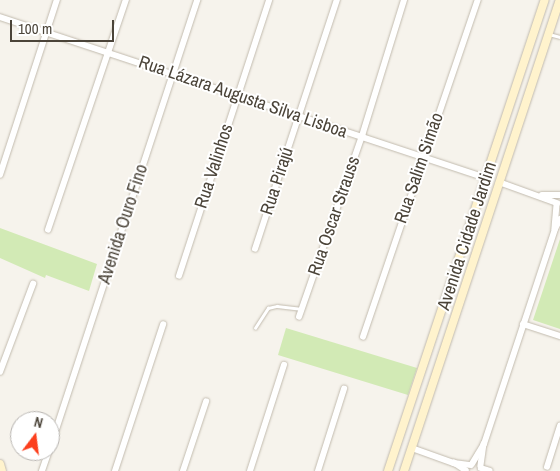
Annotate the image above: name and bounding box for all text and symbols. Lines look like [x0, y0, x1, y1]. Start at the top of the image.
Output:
scale bar [12, 10, 116, 42]
text: 100 m [18, 18, 52, 39]
street label: Rua Lázara Augusta Silva Lisboa [136, 51, 350, 143]
street label: Rua Salim Simão [390, 110, 448, 226]
street label: Rua Valinhos [190, 121, 238, 211]
street label: Rua Pirajú [256, 145, 298, 217]
street label: Rua Oscar Strauss [303, 154, 365, 278]
street label: Avenida Cidade Jardim [433, 159, 501, 313]
street label: Avenida Ouro Fino [93, 161, 153, 287]
north arrow [10, 411, 60, 461]
text: N [32, 413, 45, 432]

